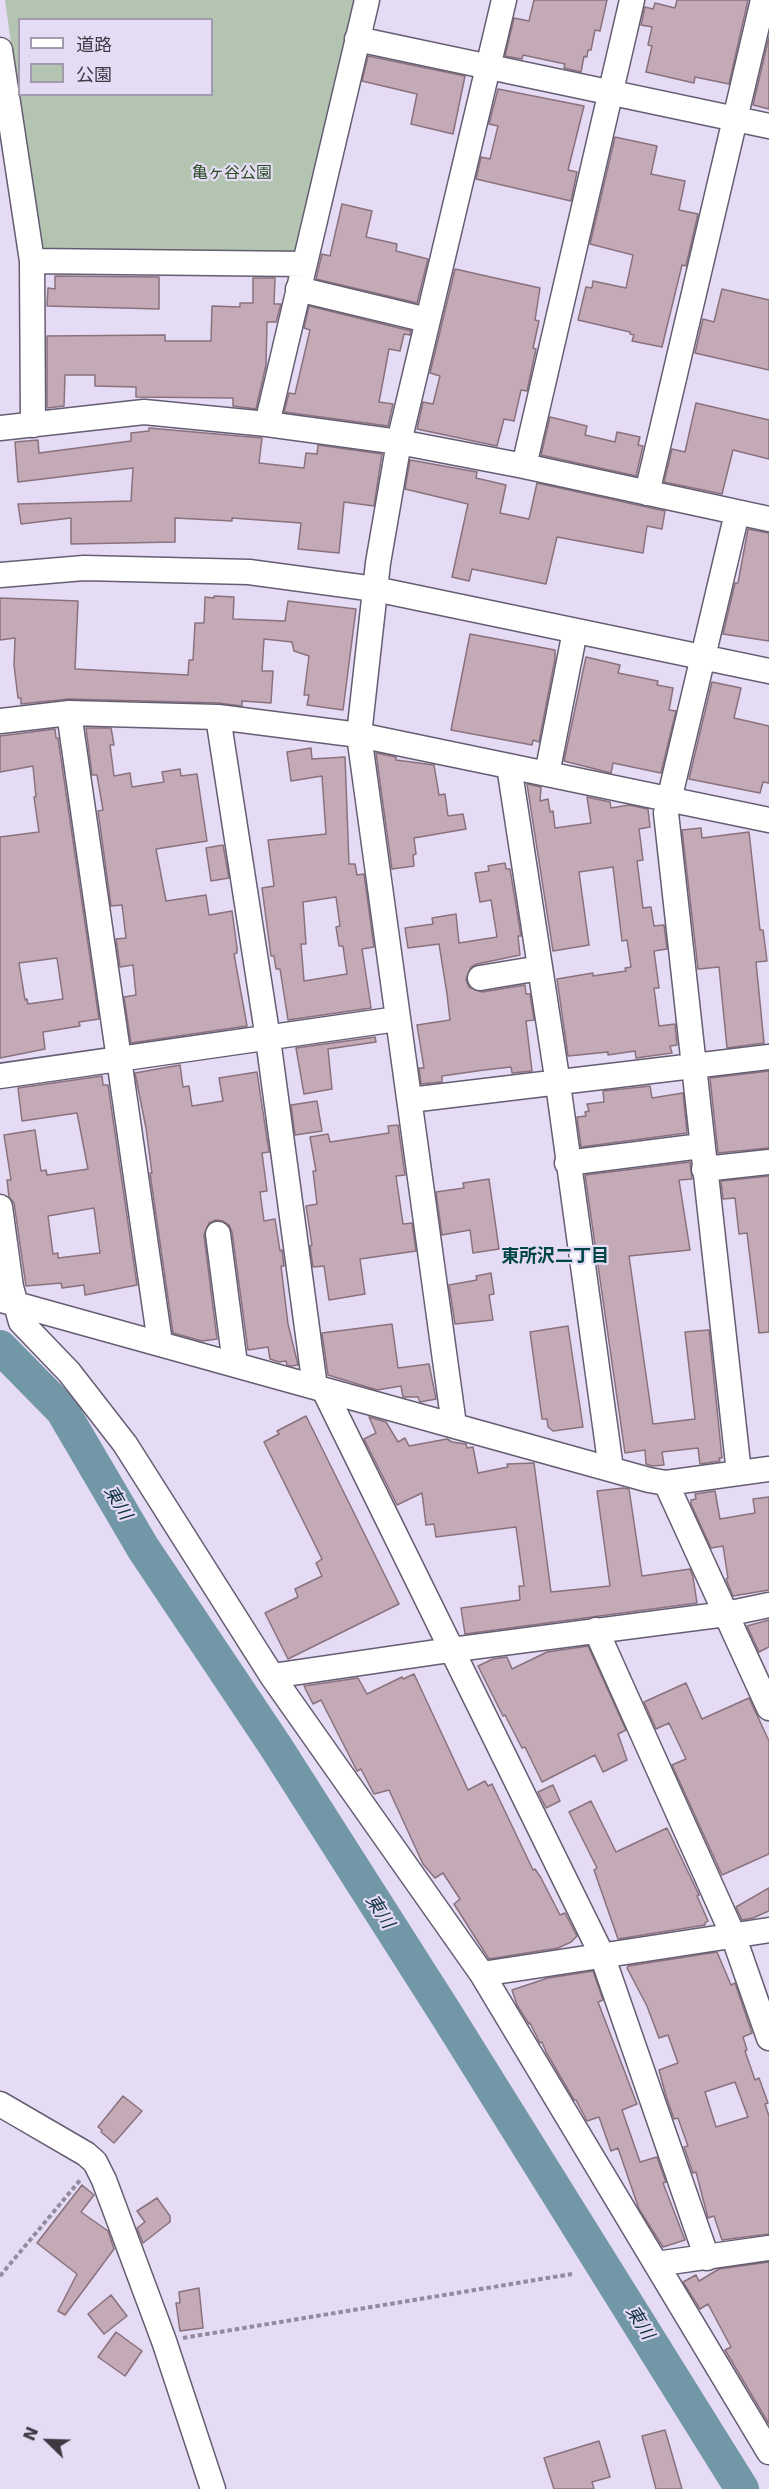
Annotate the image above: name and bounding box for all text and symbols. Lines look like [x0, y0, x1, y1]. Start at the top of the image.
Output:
legend [18, 18, 213, 96]
text: 道路 [76, 34, 112, 55]
text: 公園 [76, 64, 112, 85]
park label: 亀ヶ谷公園 [192, 164, 272, 184]
district label: 東所沢二丁目 [501, 1246, 609, 1268]
water label: 東川 [98, 1482, 136, 1524]
water label: 東川 [360, 1891, 398, 1933]
water label: 東川 [620, 2302, 658, 2344]
north arrow [18, 2411, 78, 2471]
text: N [20, 2424, 42, 2444]

